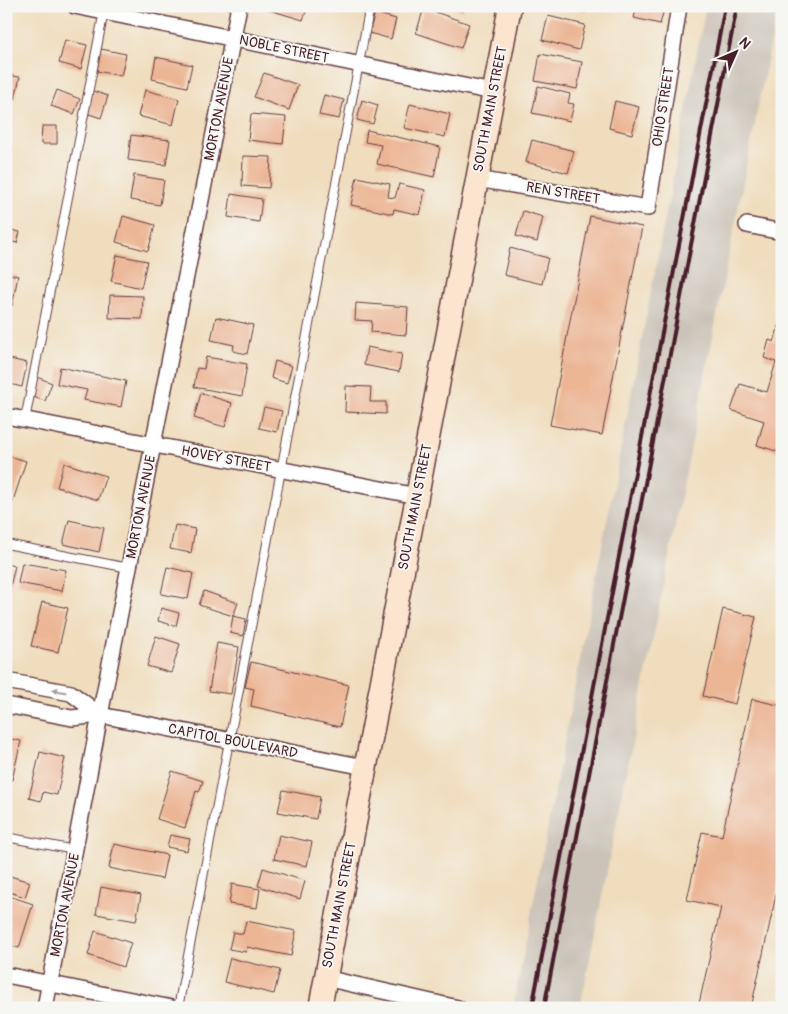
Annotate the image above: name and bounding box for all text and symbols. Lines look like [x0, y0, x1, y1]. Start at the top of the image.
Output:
north arrow [710, 28, 760, 78]
street label: NOBLE STREET [238, 31, 330, 67]
text: N [735, 34, 754, 53]
street label: SOUTH MAIN STREET [469, 44, 511, 173]
street label: MORTON AVENUE [201, 56, 237, 162]
street label: OHIO STREET [648, 66, 678, 148]
street label: REN STREET [525, 178, 601, 208]
street label: HOVEY STREET [180, 442, 272, 476]
street label: SOUTH MAIN STREET [394, 442, 436, 571]
street label: MORTON AVENUE [123, 454, 159, 560]
one-way arrow [51, 686, 67, 694]
street label: CAPITOL BOULEVARD [167, 720, 299, 762]
street label: SOUTH MAIN STREET [318, 840, 360, 969]
street label: MORTON AVENUE [47, 852, 83, 958]

